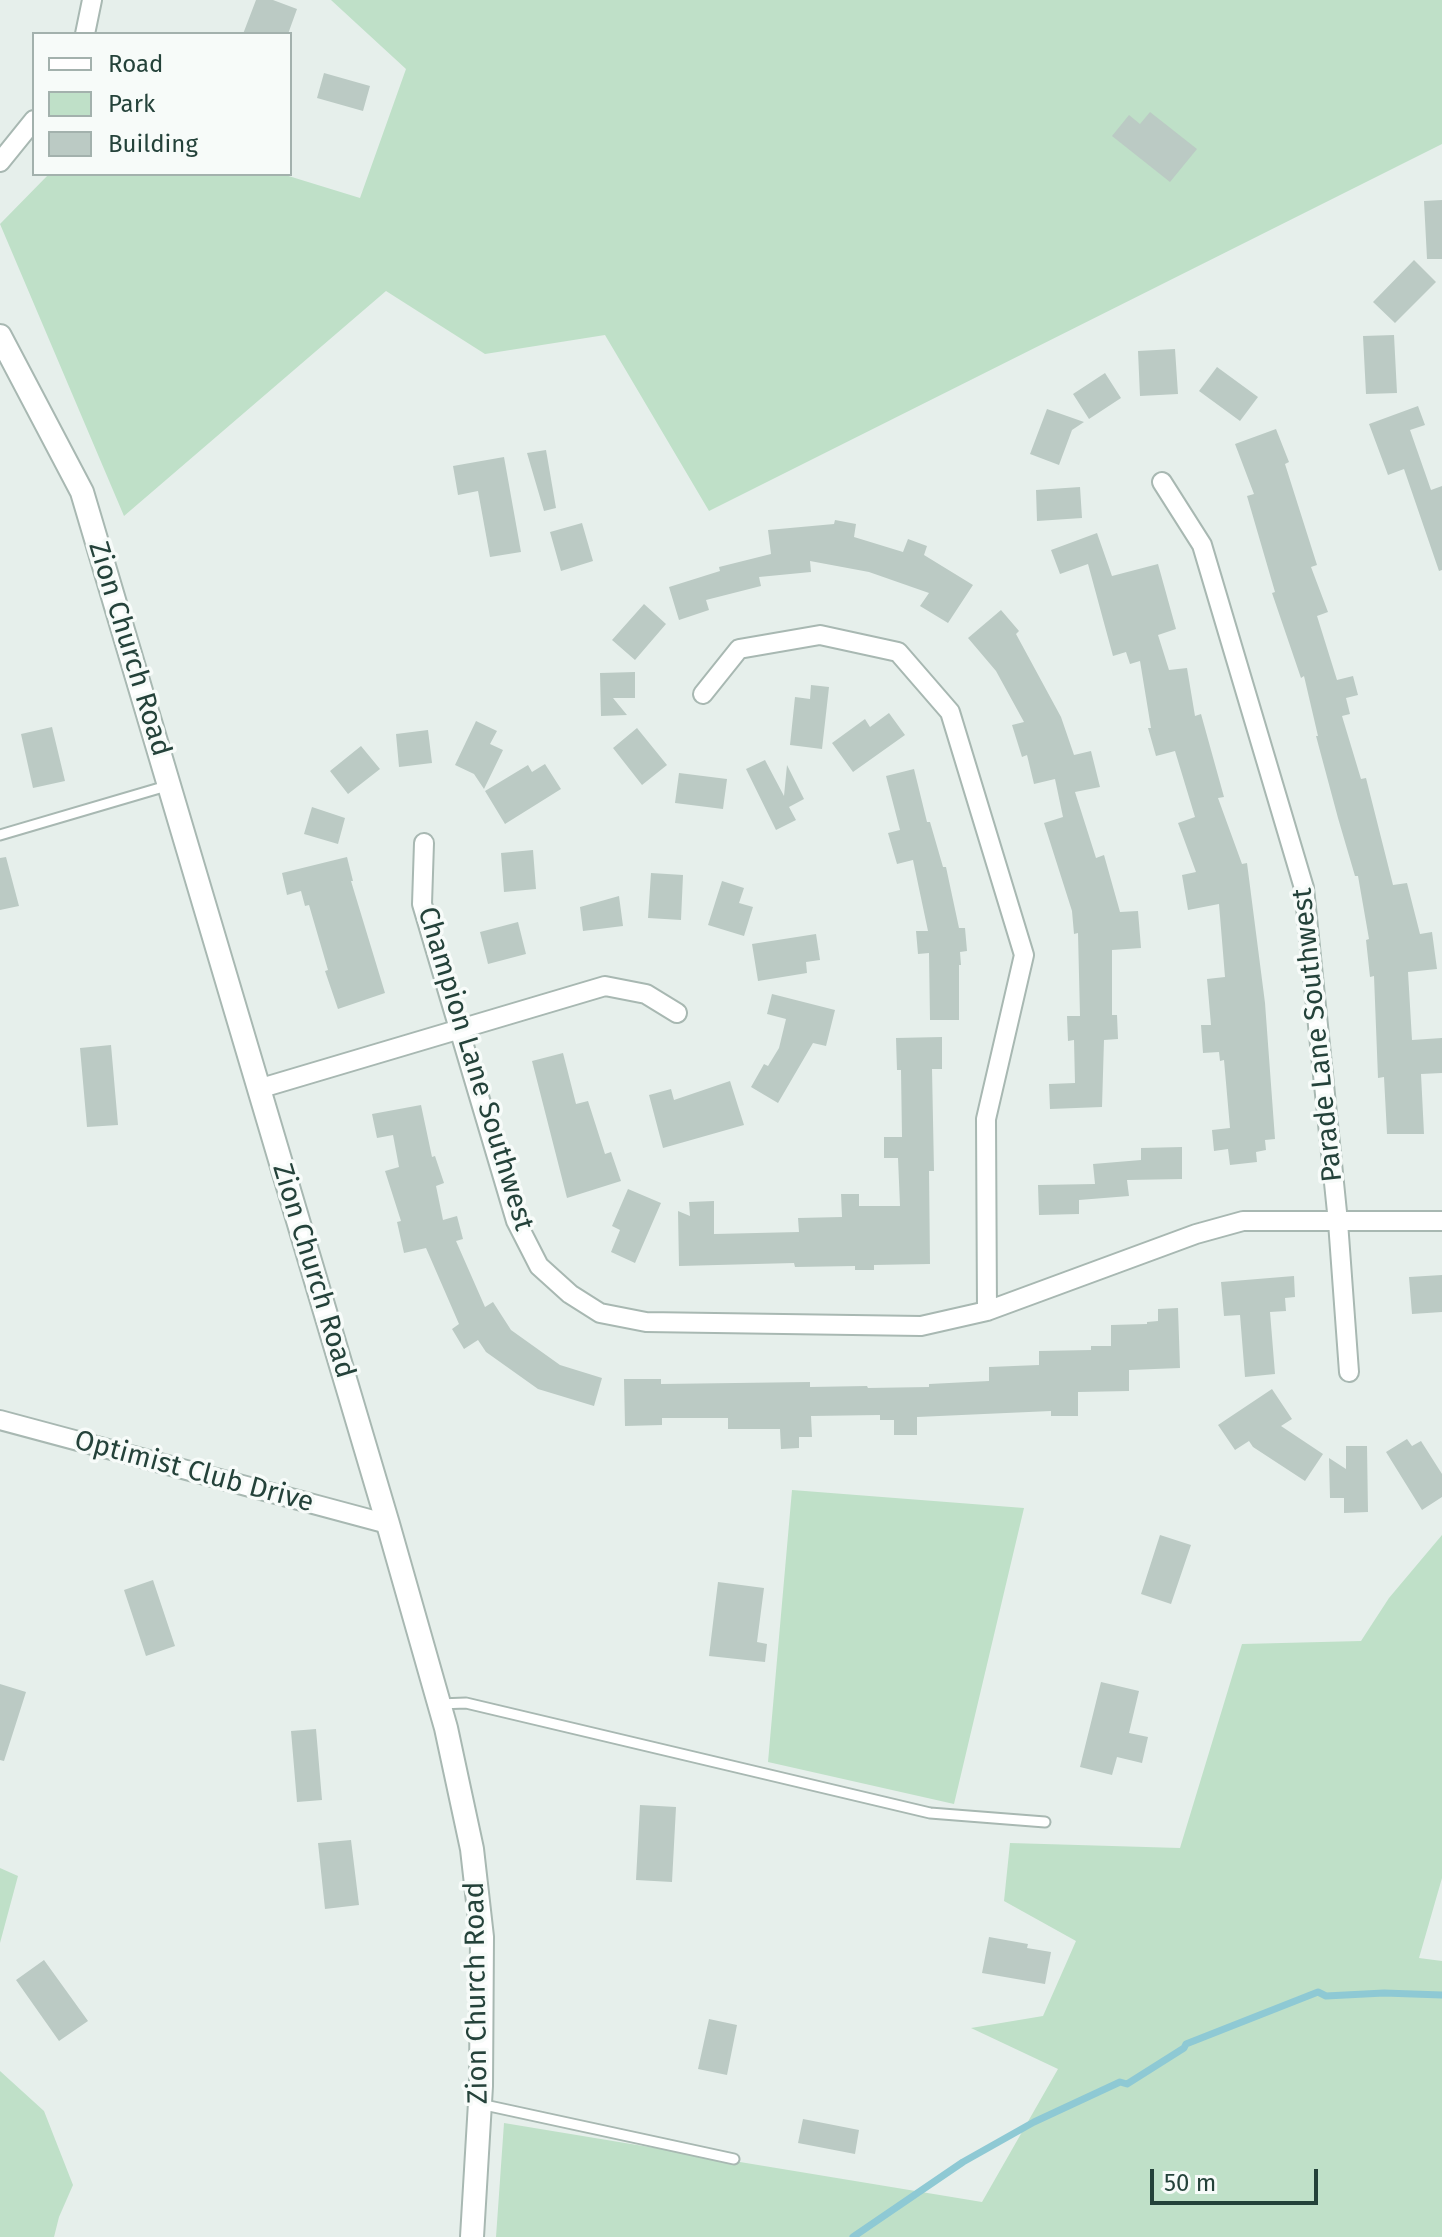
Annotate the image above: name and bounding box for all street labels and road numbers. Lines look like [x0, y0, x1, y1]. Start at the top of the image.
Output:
street label: Zion Church Road [80, 538, 178, 760]
street label: Parade Lane Southwest [1286, 886, 1350, 1184]
street label: Champion Lane Southwest [410, 903, 540, 1235]
street label: Zion Church Road [264, 1160, 362, 1382]
street label: Optimist Club Drive [71, 1424, 317, 1520]
street label: Zion Church Road [458, 1881, 496, 2105]

